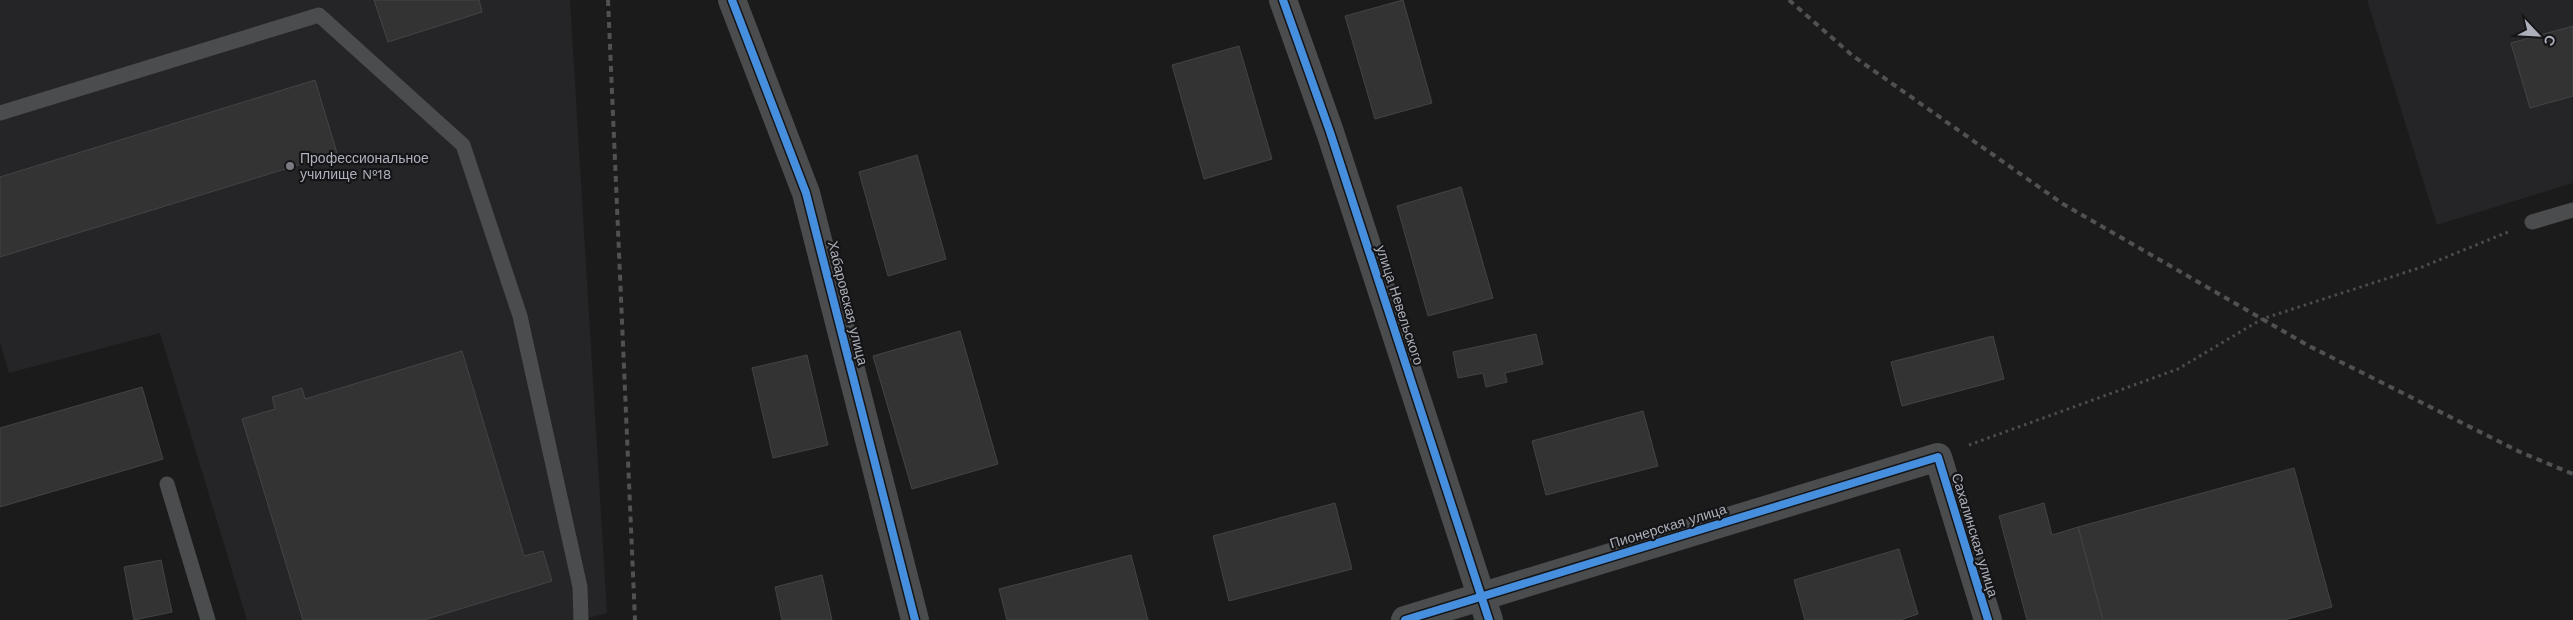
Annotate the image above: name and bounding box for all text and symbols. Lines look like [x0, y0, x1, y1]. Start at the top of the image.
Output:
north arrow [2513, 10, 2563, 60]
text: С [2540, 33, 2559, 48]
place label: Профессиональное училище №18 [300, 150, 429, 182]
marker: Профессиональное училище №18 [284, 160, 296, 172]
street label: Хабаровская улица [825, 239, 871, 367]
street label: улица Невельского [1373, 243, 1427, 367]
street label: Сахалинская улица [1949, 471, 2001, 599]
street label: Пионерская улица [1608, 501, 1728, 551]

